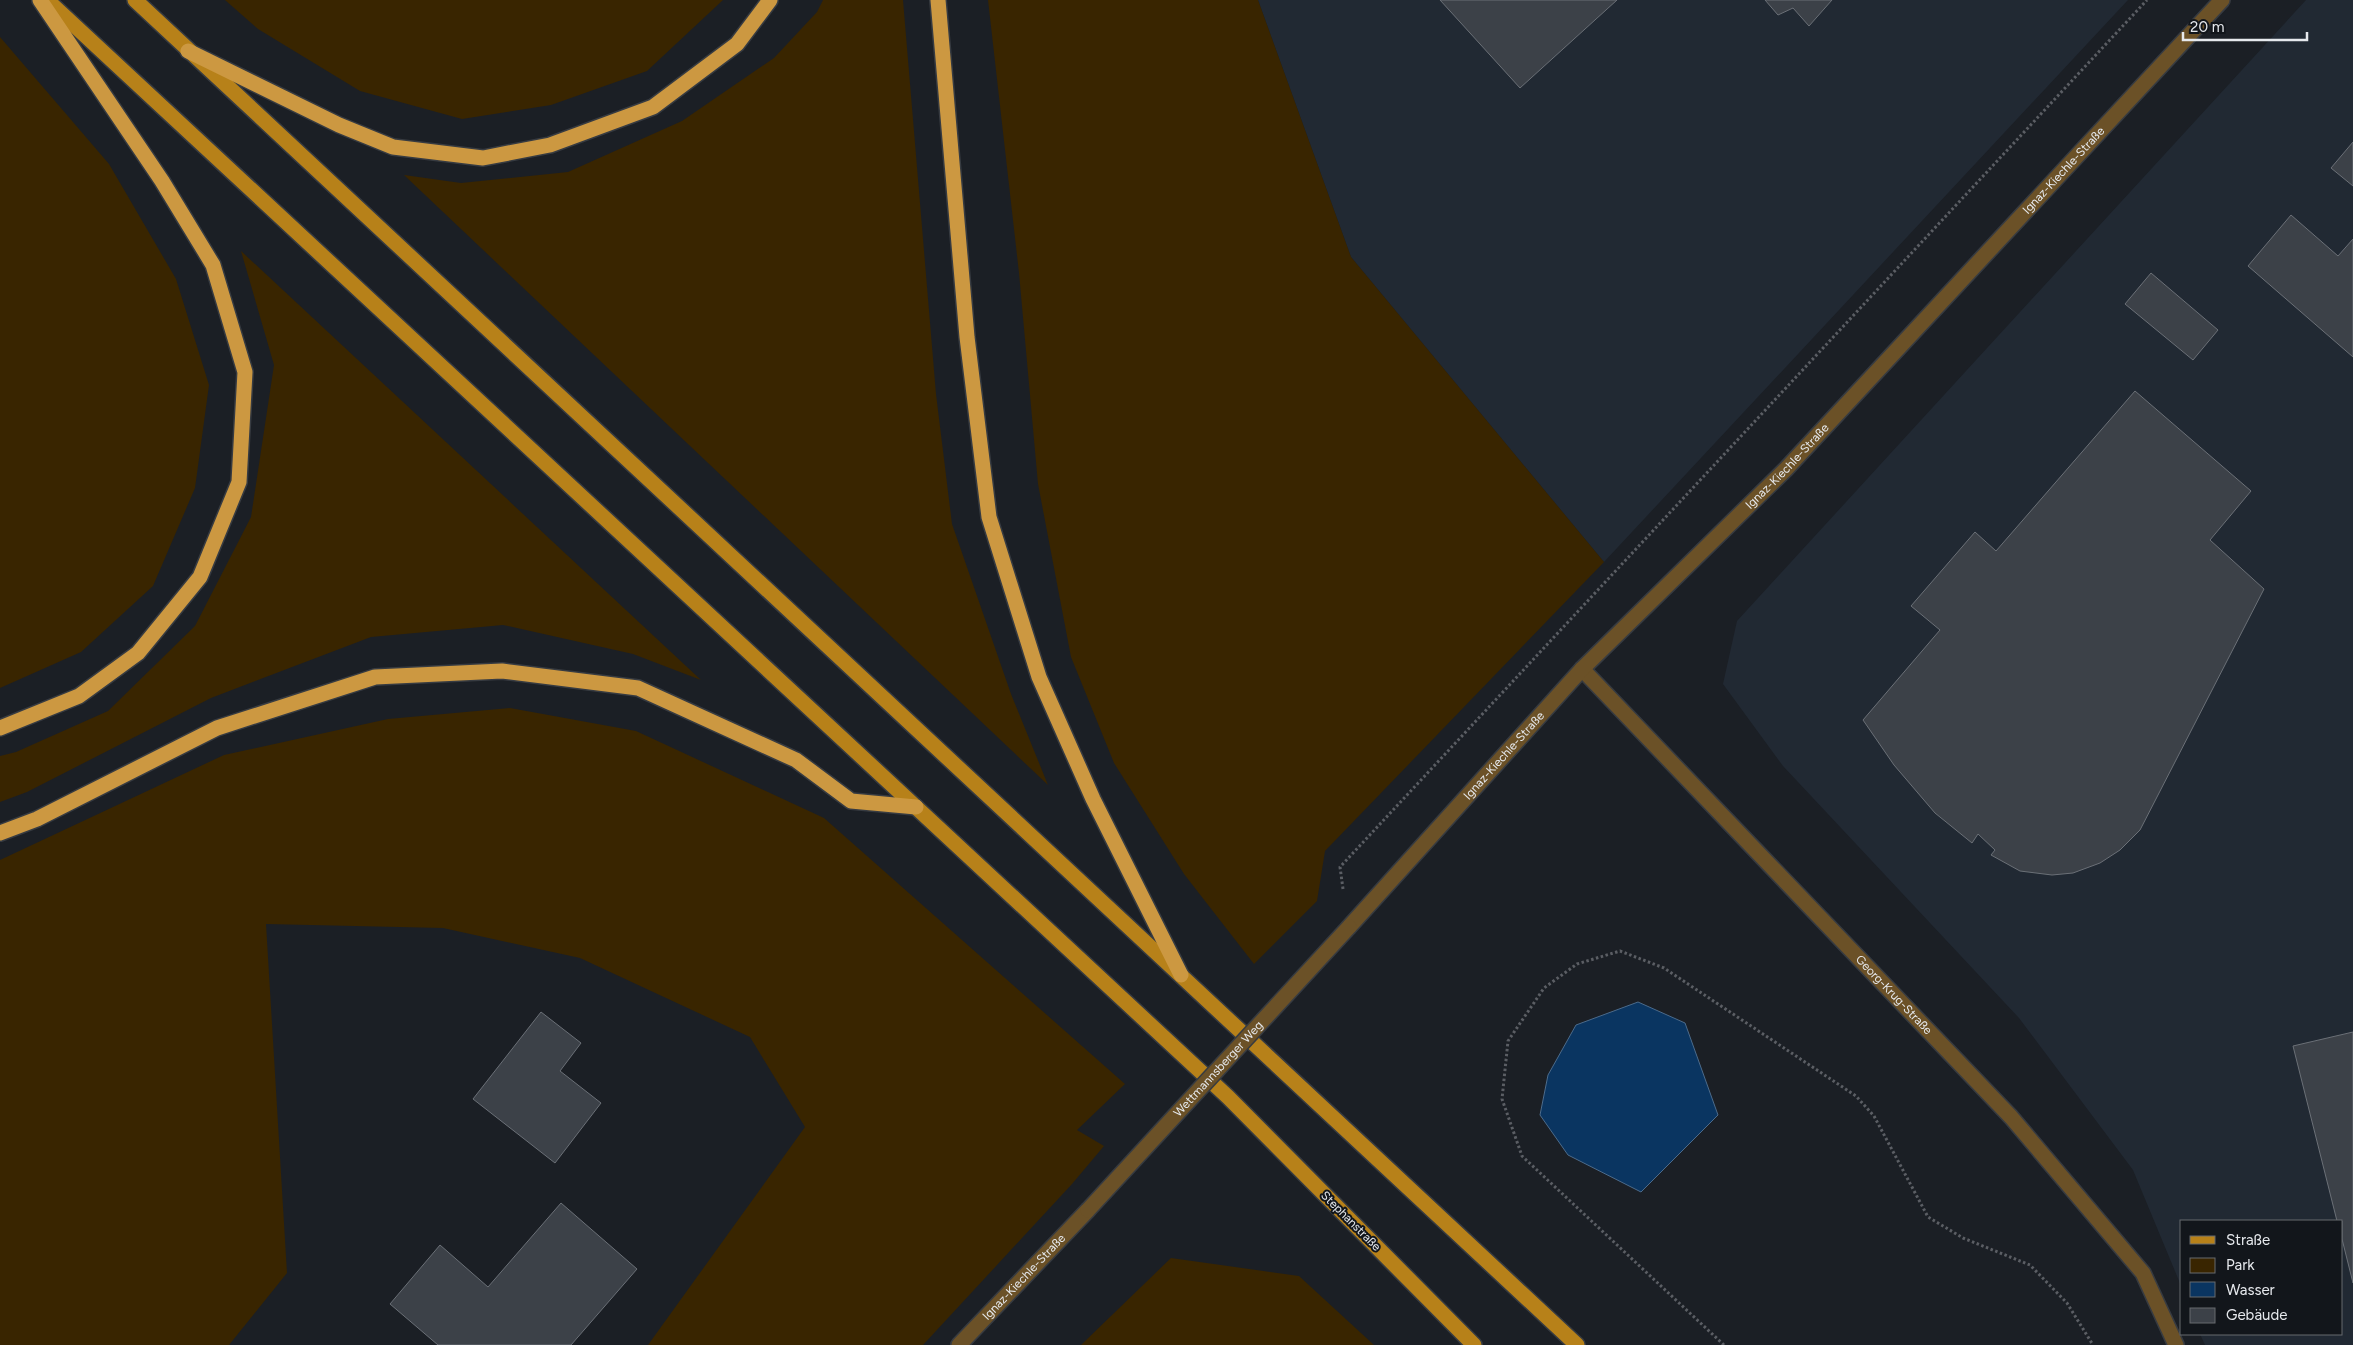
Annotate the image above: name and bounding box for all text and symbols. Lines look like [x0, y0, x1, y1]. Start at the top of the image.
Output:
scale bar [2183, 10, 2307, 42]
text: 20 m [2190, 18, 2224, 36]
street label: Ignaz-Kiechle-Straße [2020, 124, 2108, 217]
street label: Ignaz-Kiechle-Straße [1742, 420, 1832, 512]
street label: Ignaz-Kiechle-Straße [1461, 708, 1547, 802]
street label: Georg-Krug-Straße [1853, 952, 1935, 1038]
street label: Wettmannsberger Weg [1171, 1018, 1266, 1120]
street label: Stephanstraße [1318, 1188, 1384, 1254]
legend [2180, 1220, 2343, 1335]
street label: Ignaz-Kiechle-Straße [980, 1231, 1069, 1323]
text: Straße [2226, 1231, 2270, 1249]
text: Park [2226, 1256, 2255, 1274]
text: Wasser [2226, 1281, 2275, 1299]
text: Gebäude [2226, 1306, 2287, 1324]

